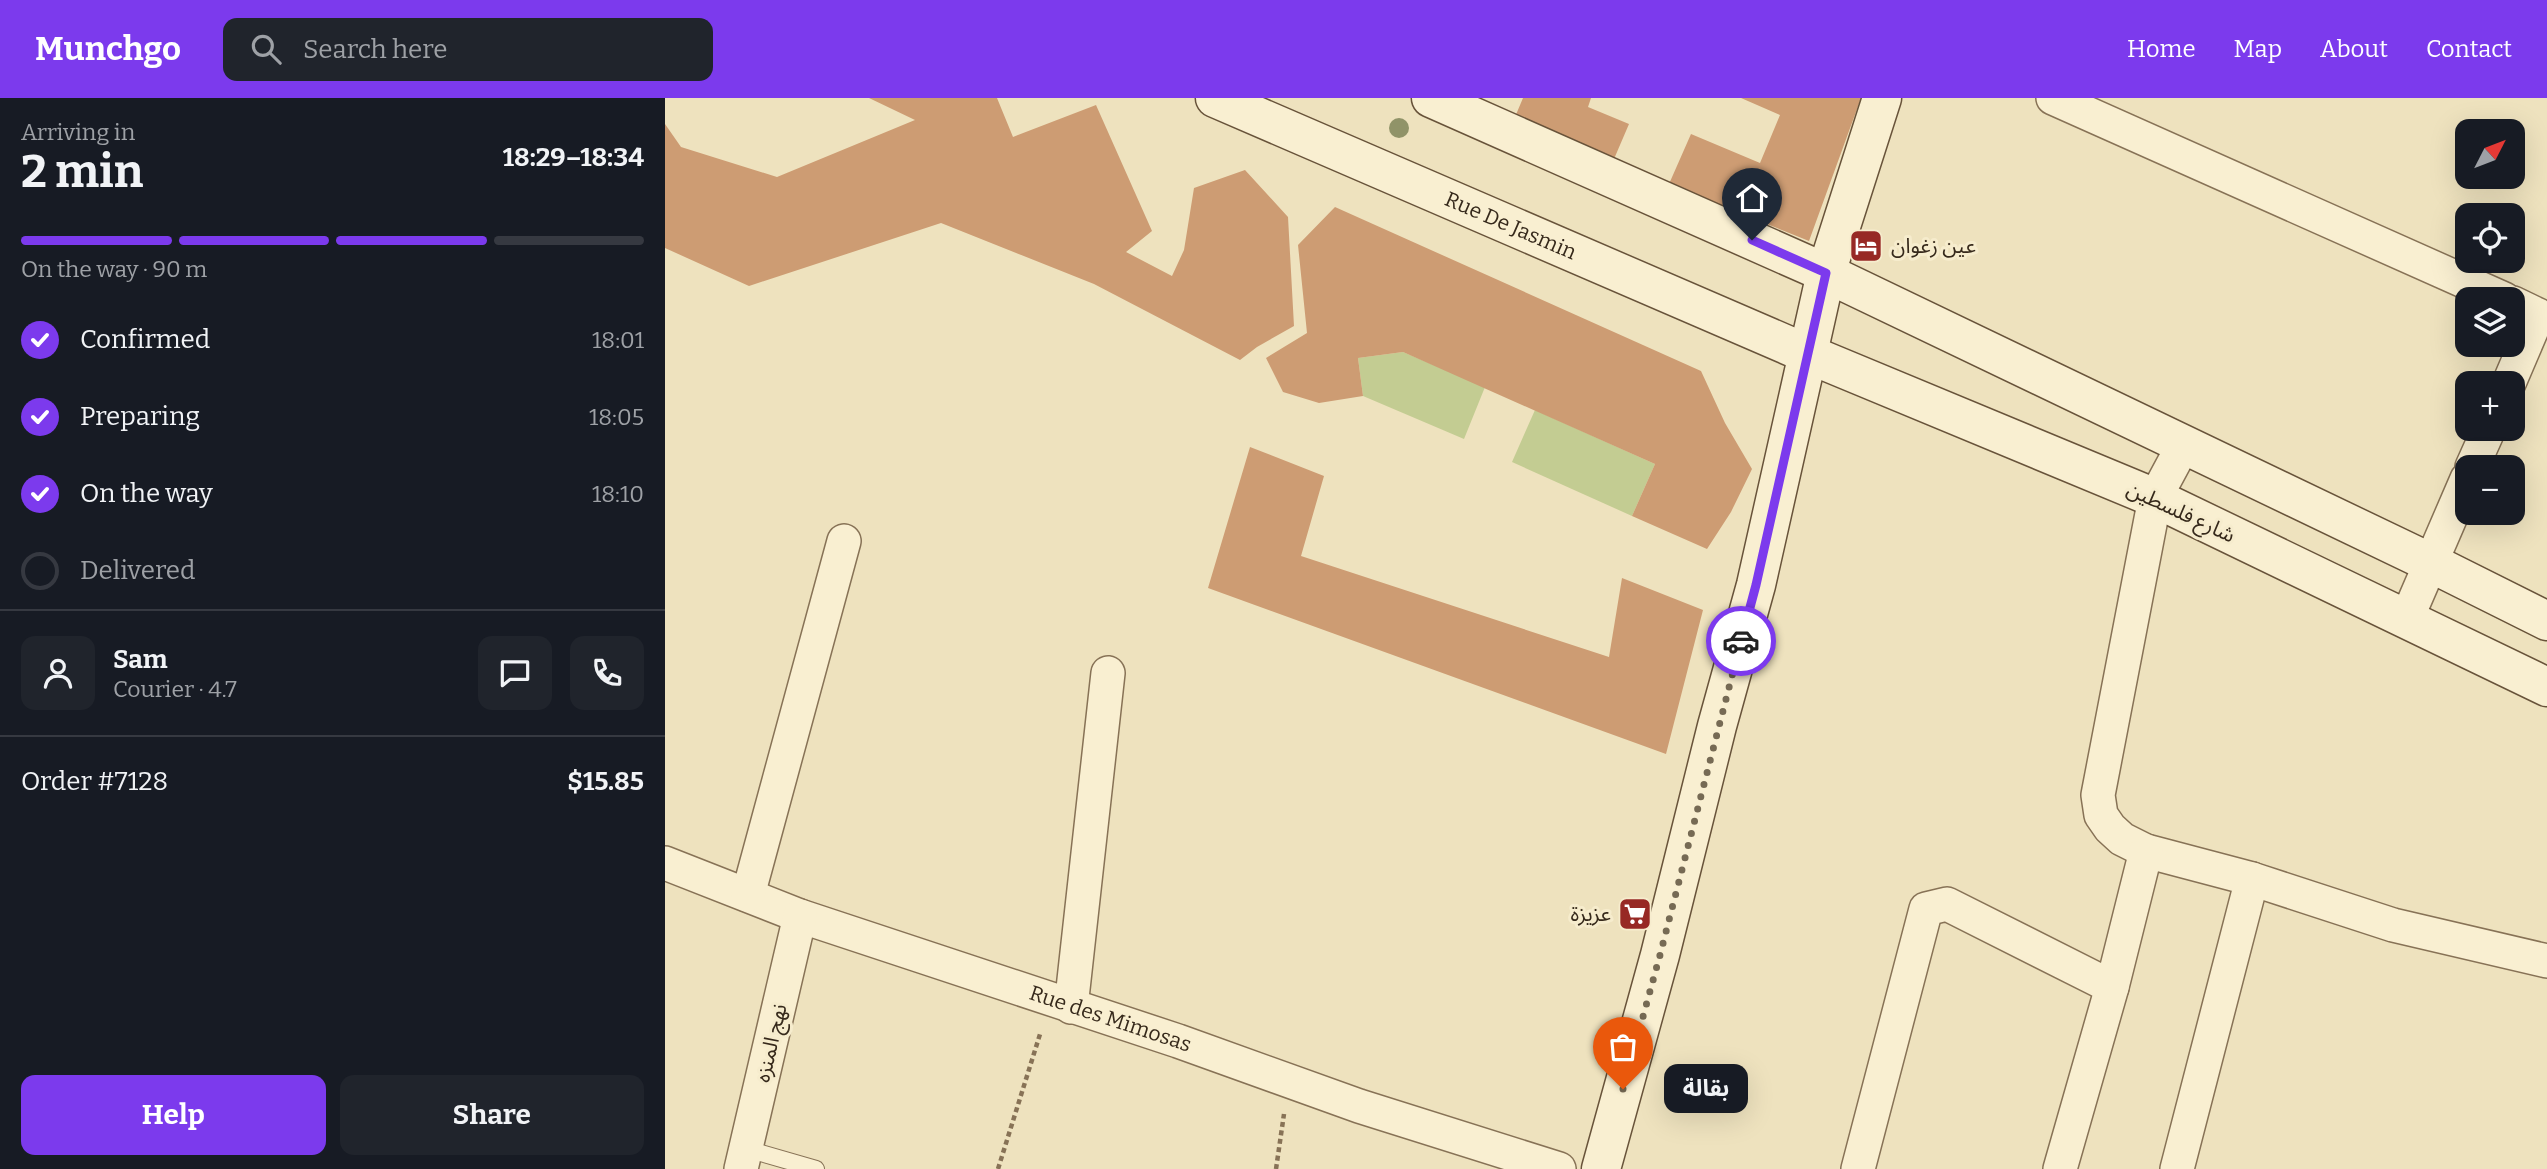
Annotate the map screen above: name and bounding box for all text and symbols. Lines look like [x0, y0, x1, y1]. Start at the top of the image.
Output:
search box [223, 18, 713, 81]
text: Munchgo [35, 29, 181, 69]
icon: search [247, 30, 285, 68]
text: Search here [303, 34, 447, 65]
text: Home [2127, 35, 2196, 63]
text: Map [2234, 35, 2282, 63]
text: About [2320, 35, 2388, 63]
text: Contact [2426, 35, 2512, 63]
text: Arriving in [21, 118, 135, 146]
north arrow [2455, 119, 2525, 189]
map controls [2455, 119, 2525, 525]
text: 18:29–18:34 [503, 142, 644, 173]
text: 2 min [21, 144, 143, 199]
pin [1722, 168, 1782, 240]
icon: home [1733, 179, 1771, 217]
street label: Rue De Jasmin [1441, 186, 1580, 265]
button: locate [2455, 203, 2525, 273]
hotel icon: عين زغوان [1847, 227, 1885, 265]
place label: عين زغوان [1891, 233, 1976, 259]
text: On the way · 90 m [21, 255, 207, 283]
button: layers [2455, 287, 2525, 357]
icon: check [21, 321, 59, 359]
text: Confirmed [80, 324, 210, 355]
text: 18:01 [592, 326, 644, 354]
button: + [2455, 371, 2525, 441]
icon: check [21, 398, 59, 436]
text: Preparing [80, 401, 200, 432]
text: 18:05 [589, 403, 644, 431]
button: − [2455, 455, 2525, 525]
icon: check [21, 475, 59, 513]
street label: شارع فلسطين [2122, 476, 2239, 550]
text: On the way [80, 478, 213, 509]
text: 18:10 [592, 480, 644, 508]
text: Delivered [80, 555, 195, 586]
courier [1706, 606, 1776, 676]
icon: car [1722, 622, 1760, 660]
button: person [21, 636, 95, 710]
button: chat [478, 636, 552, 710]
button: phone [570, 636, 644, 710]
text: Sam [113, 644, 168, 675]
text: Courier · 4.7 [113, 675, 237, 703]
text: Order #7128 [21, 766, 168, 797]
text: $15.85 [567, 766, 644, 797]
supermarket icon: عزيزة [1616, 895, 1654, 933]
place label: عزيزة [1570, 901, 1611, 927]
street label: Rue des Mimosas [1026, 980, 1195, 1058]
street label: نهج المنزه [749, 1001, 795, 1085]
pin [1593, 1017, 1653, 1089]
icon: bag [1604, 1028, 1642, 1066]
callout: بقالة [1665, 1065, 1749, 1114]
text: بقالة [1683, 1074, 1729, 1102]
button: Help [21, 1075, 326, 1155]
button: Share [340, 1075, 644, 1155]

